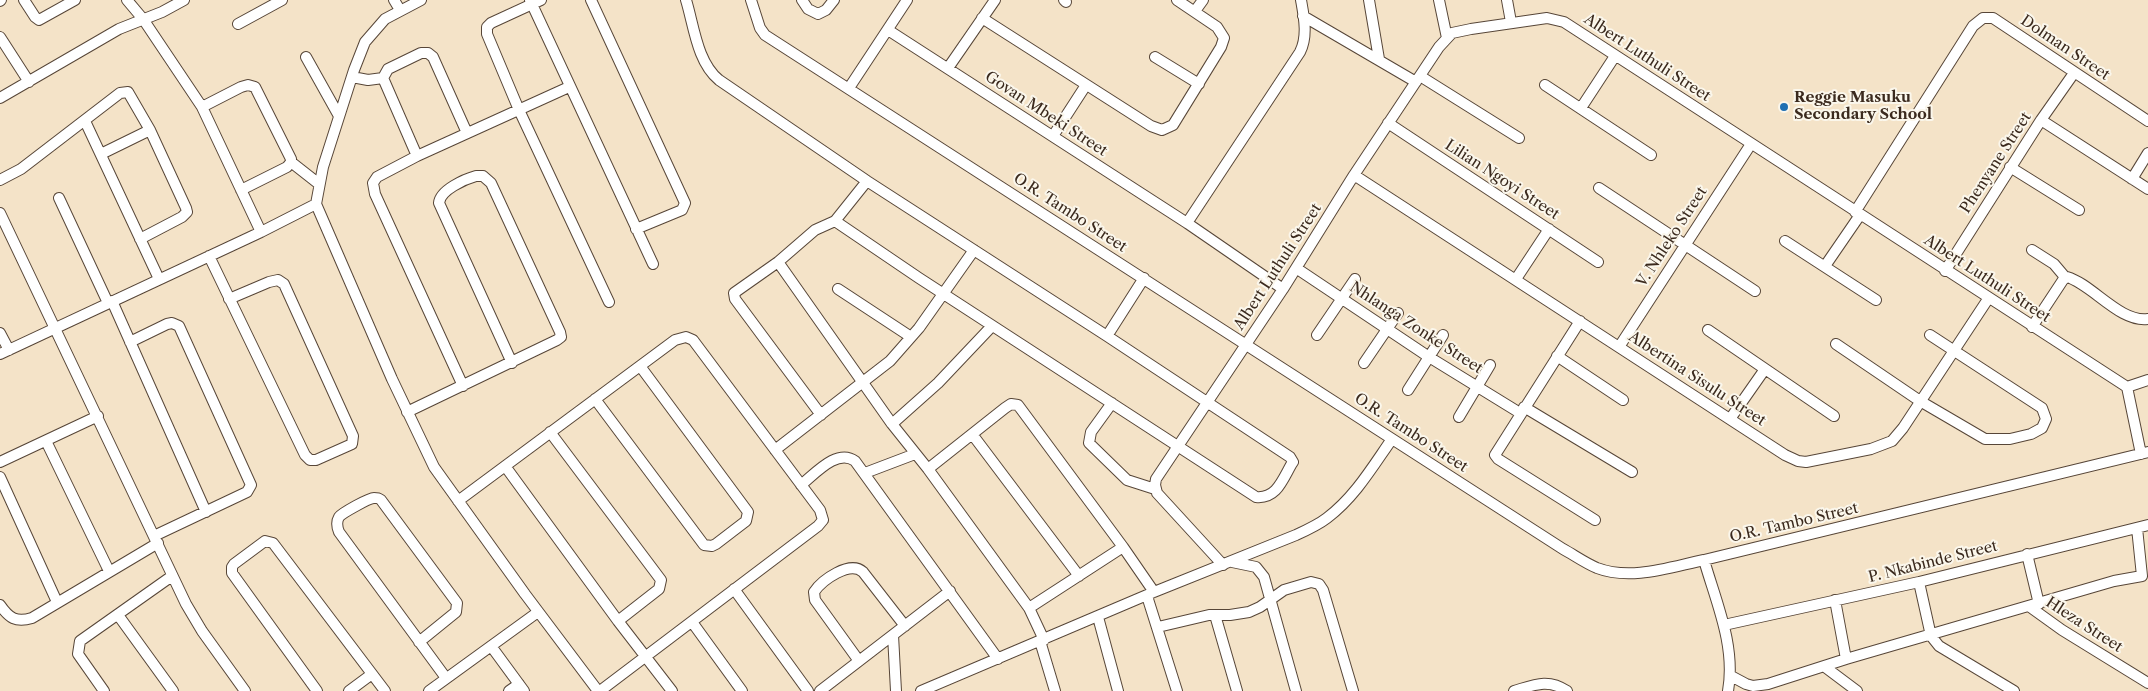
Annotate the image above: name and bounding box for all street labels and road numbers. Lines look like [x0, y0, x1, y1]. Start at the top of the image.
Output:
street label: Albert Luthuli Street [1580, 10, 1714, 106]
street label: Dolman Street [2017, 12, 2113, 84]
street label: Govan Mbeki Street [981, 68, 1111, 160]
street label: Phenyane Street [1957, 109, 2035, 217]
street label: Lilian Ngoyi Street [1441, 136, 1563, 224]
street label: O.R. Tambo Street [1010, 170, 1130, 256]
street label: V. Nhleko Street [1633, 183, 1711, 291]
street label: Albert Luthuli Street [1230, 200, 1326, 334]
street label: Albert Luthuli Street [1920, 231, 2054, 327]
street label: Nhlanga Zonke Street [1346, 278, 1486, 378]
street label: Albertina Sisulu Street [1625, 328, 1769, 430]
street label: O.R. Tambo Street [1351, 390, 1471, 476]
street label: O.R. Tambo Street [1728, 499, 1860, 547]
street label: P. Nkabinde Street [1867, 537, 1999, 587]
street label: Hleza Street [2042, 594, 2126, 656]

